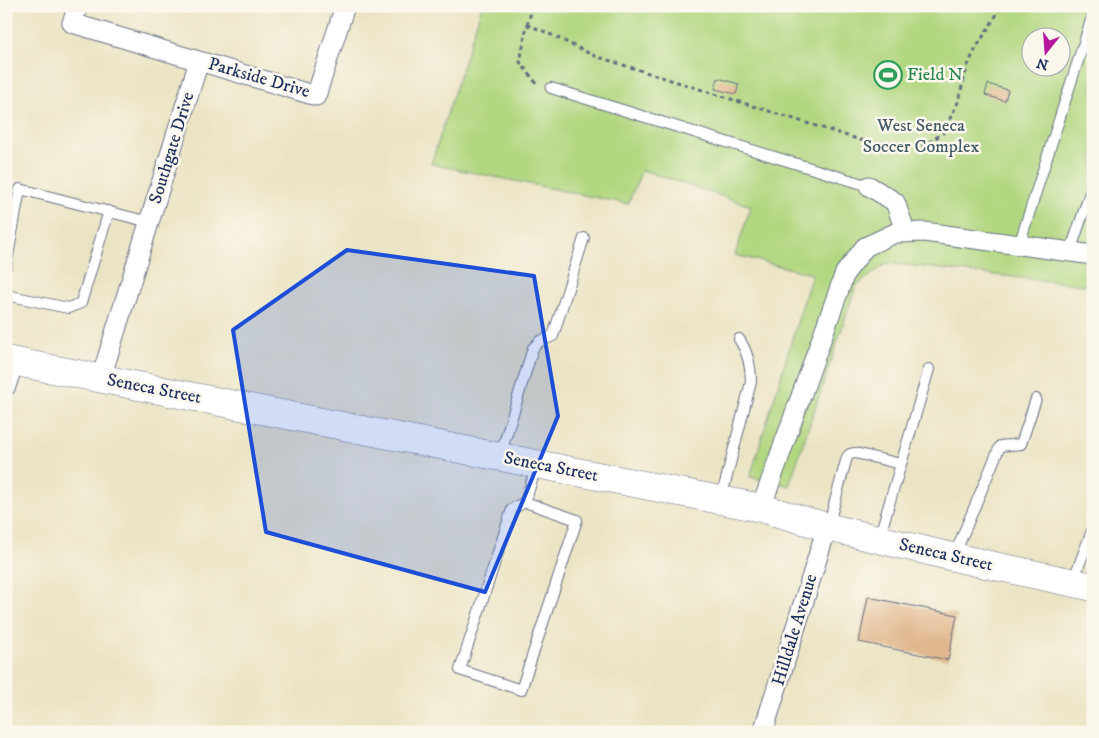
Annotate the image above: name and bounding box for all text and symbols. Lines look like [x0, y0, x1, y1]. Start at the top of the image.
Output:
north arrow [1022, 28, 1072, 78]
street label: Parkside Drive [206, 53, 312, 103]
text: N [1034, 53, 1051, 74]
sports icon: Field N [873, 60, 903, 90]
place label: Field N [907, 64, 963, 86]
street label: Southgate Drive [145, 89, 199, 207]
park label: West Seneca Soccer Complex [863, 115, 979, 158]
street label: Seneca Street [105, 369, 203, 409]
street label: Seneca Street [502, 447, 600, 487]
street label: Seneca Street [897, 534, 995, 577]
street label: Hilldale Avenue [768, 571, 822, 689]

